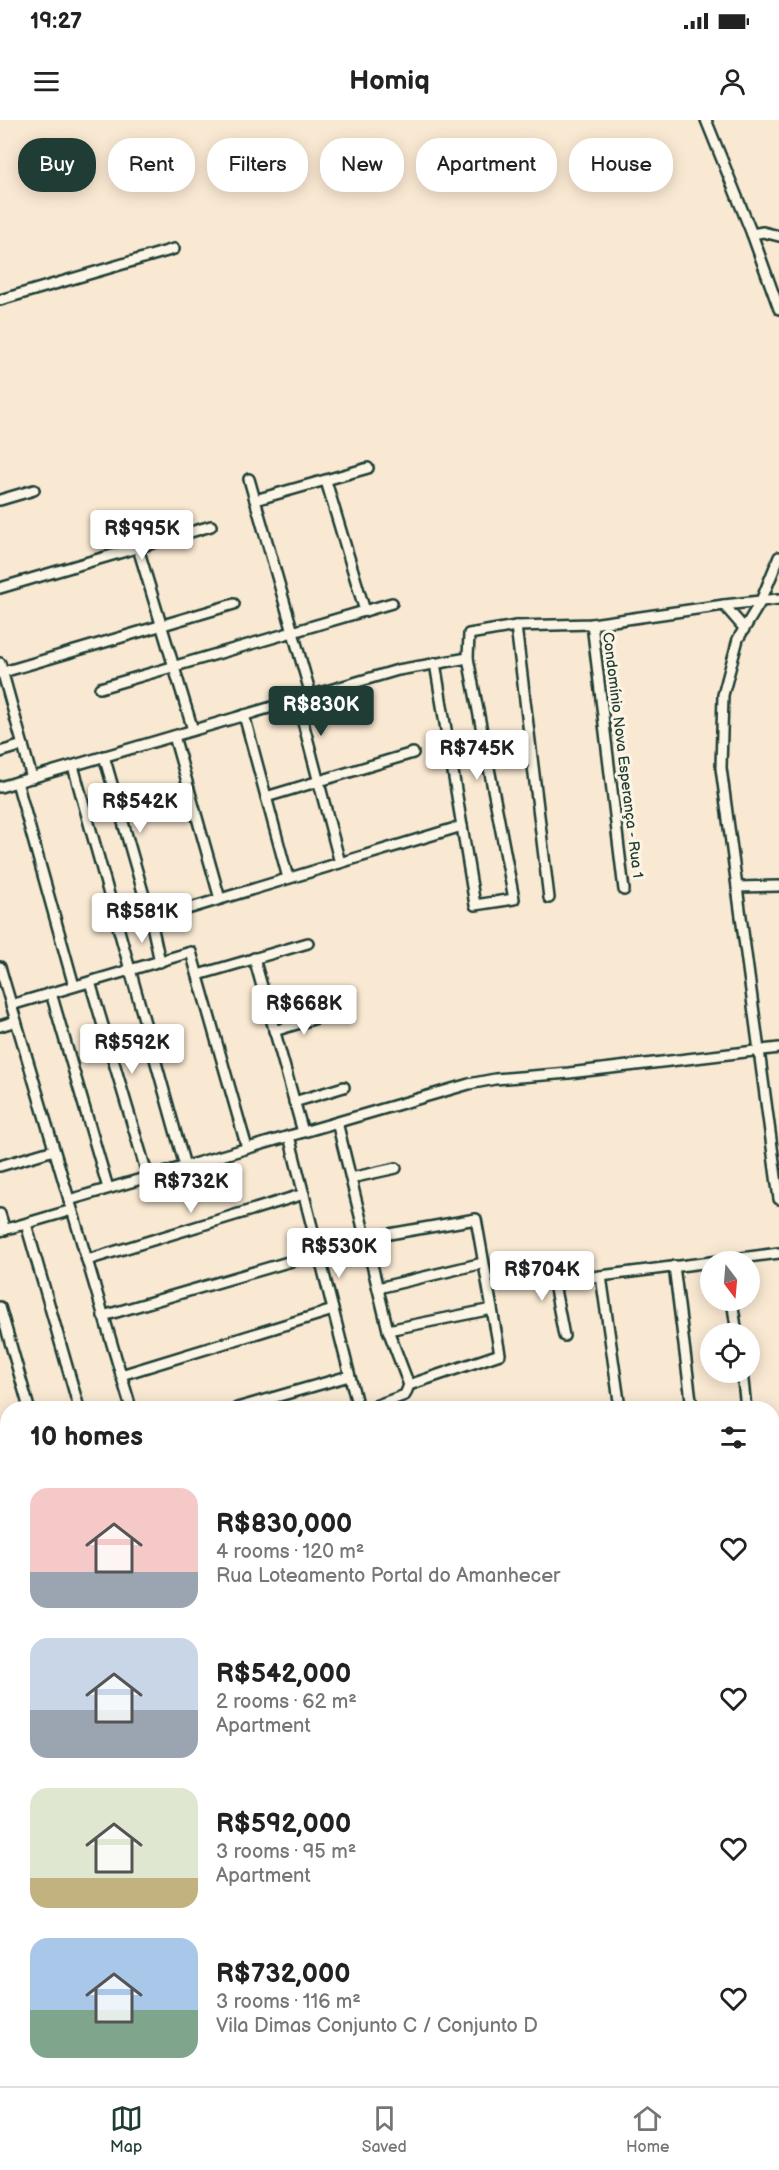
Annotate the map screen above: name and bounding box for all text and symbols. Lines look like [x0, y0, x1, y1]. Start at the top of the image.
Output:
text: 19:27 [30, 8, 82, 35]
icon: menu [30, 65, 63, 98]
text: Homiq [349, 65, 430, 97]
icon: person [716, 65, 749, 98]
chip: Buy [18, 138, 96, 192]
chip: Rent [108, 138, 195, 192]
chip: Filters [207, 138, 308, 192]
chip: New [320, 138, 404, 192]
chip: Apartment [416, 138, 557, 192]
chip: House [569, 138, 673, 192]
pin: R$995K [93, 510, 191, 561]
text: R$995K [104, 517, 180, 541]
street label: Condomínio Nova Esperança - Rua 1 [598, 631, 647, 879]
pin: R$830K [272, 686, 370, 737]
text: R$830K [283, 693, 359, 717]
pin: R$745K [428, 730, 526, 781]
text: R$745K [440, 737, 514, 761]
pin: R$542K [91, 783, 189, 834]
text: R$542K [102, 790, 178, 814]
pin: R$581K [93, 893, 191, 944]
text: R$581K [106, 900, 178, 924]
pin: R$668K [255, 985, 353, 1036]
text: R$668K [266, 992, 342, 1016]
pin: R$592K [83, 1024, 181, 1075]
text: R$592K [94, 1031, 170, 1055]
pin: R$732K [142, 1163, 240, 1214]
text: R$732K [153, 1170, 229, 1194]
pin: R$530K [290, 1228, 388, 1279]
text: R$530K [301, 1235, 377, 1259]
pin: R$704K [493, 1251, 591, 1302]
north arrow [700, 1251, 760, 1311]
map controls [700, 1251, 760, 1383]
text: R$704K [504, 1258, 580, 1282]
button: locate [700, 1323, 760, 1383]
icon: filters [717, 1421, 750, 1454]
text: 10 homes [30, 1422, 143, 1453]
text: R$830,000 [216, 1509, 352, 1540]
icon: home [78, 1512, 150, 1584]
icon: heart [717, 1532, 750, 1565]
text: 4 rooms · 120 m² [216, 1540, 365, 1564]
text: Rua Loteamento Portal do Amanhecer [216, 1564, 560, 1588]
text: R$542,000 [216, 1659, 351, 1690]
icon: home [78, 1662, 150, 1734]
icon: heart [717, 1682, 750, 1715]
text: 2 rooms · 62 m² [216, 1690, 357, 1714]
text: Apartment [216, 1714, 311, 1738]
text: R$592,000 [216, 1809, 351, 1840]
icon: home [78, 1812, 150, 1884]
icon: heart [717, 1832, 750, 1865]
text: 3 rooms · 95 m² [216, 1840, 356, 1864]
text: Apartment [216, 1864, 311, 1888]
text: R$732,000 [216, 1959, 350, 1990]
icon: home [78, 1962, 150, 2034]
icon: heart [717, 1982, 750, 2015]
text: 3 rooms · 116 m² [216, 1990, 361, 2014]
text: Vila Dimas Conjunto C / Conjunto D [216, 2014, 538, 2038]
tab: Map [110, 2102, 143, 2157]
tab: Saved [362, 2102, 407, 2157]
tab: Home [626, 2102, 669, 2157]

